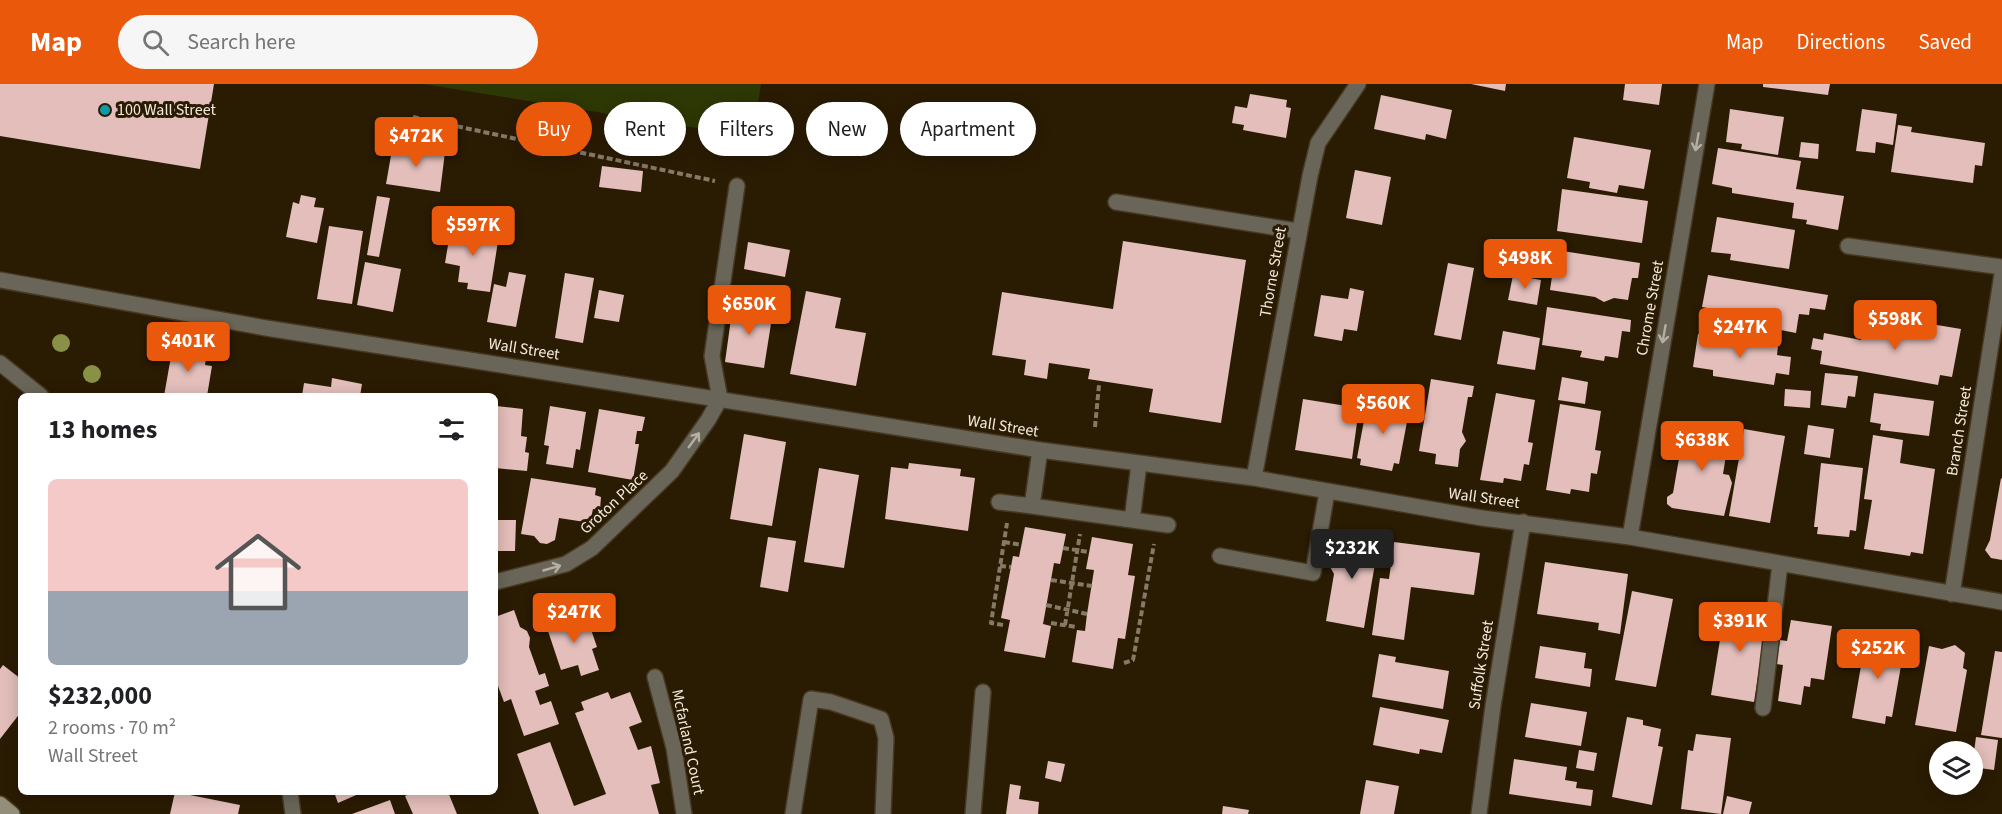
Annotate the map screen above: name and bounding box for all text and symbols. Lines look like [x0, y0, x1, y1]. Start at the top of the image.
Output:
search box [118, 15, 538, 69]
text: Map [30, 22, 82, 62]
icon: search [139, 26, 172, 59]
text: Search here [187, 26, 296, 58]
text: Map [1726, 27, 1764, 57]
text: Directions [1797, 27, 1885, 57]
text: Saved [1918, 27, 1972, 57]
place label: 100 Wall Street [117, 99, 216, 121]
chip: Buy [516, 102, 592, 156]
chip: Rent [604, 102, 686, 156]
chip: Filters [698, 102, 794, 156]
chip: New [806, 102, 888, 156]
chip: Apartment [900, 102, 1036, 156]
marker: 100 Wall Street [98, 103, 112, 117]
pin: $472K [374, 117, 458, 168]
text: $472K [389, 122, 443, 150]
one-way arrow [1691, 131, 1702, 151]
pin: $597K [431, 206, 515, 257]
text: $597K [446, 211, 500, 239]
street label: Thorne Street [1254, 224, 1292, 319]
pin: $498K [1483, 239, 1567, 290]
text: $498K [1498, 244, 1552, 272]
street label: Chrome Street [1631, 258, 1669, 357]
pin: $650K [707, 285, 791, 336]
text: $650K [722, 290, 776, 318]
pin: $598K [1853, 300, 1937, 351]
text: $598K [1868, 305, 1922, 333]
pin: $247K [1698, 308, 1782, 359]
text: $247K [1713, 313, 1767, 341]
pin: $401K [146, 322, 230, 373]
one-way arrow [1658, 324, 1669, 343]
text: $401K [161, 327, 215, 355]
street label: Wall Street [487, 333, 562, 366]
pin: $560K [1341, 384, 1425, 435]
street label: Branch Street [1941, 384, 1977, 478]
text: $560K [1356, 389, 1410, 417]
street label: Wall Street [966, 410, 1041, 443]
text: 13 homes [48, 411, 157, 448]
icon: filters [435, 413, 468, 446]
pin: $638K [1660, 421, 1744, 472]
text: $638K [1675, 426, 1729, 454]
one-way arrow [688, 432, 700, 448]
street label: Groton Place [575, 465, 653, 539]
street label: Wall Street [1447, 482, 1522, 514]
icon: home [204, 518, 312, 626]
pin: $232K [1310, 529, 1394, 580]
text: $232K [1325, 534, 1379, 562]
one-way arrow [542, 562, 561, 573]
pin: $247K [532, 593, 616, 644]
text: $247K [547, 598, 601, 626]
pin: $391K [1698, 602, 1782, 653]
text: $391K [1713, 607, 1767, 635]
street label: Suffolk Street [1463, 618, 1499, 711]
pin: $252K [1836, 629, 1920, 680]
text: $252K [1851, 634, 1905, 662]
text: $232,000 [48, 677, 152, 714]
street label: Mcfarland Court [666, 687, 710, 797]
text: 2 rooms · 70 m² [48, 714, 176, 742]
map controls [1929, 741, 1983, 795]
button: layers [1929, 741, 1983, 795]
text: Wall Street [48, 742, 138, 770]

